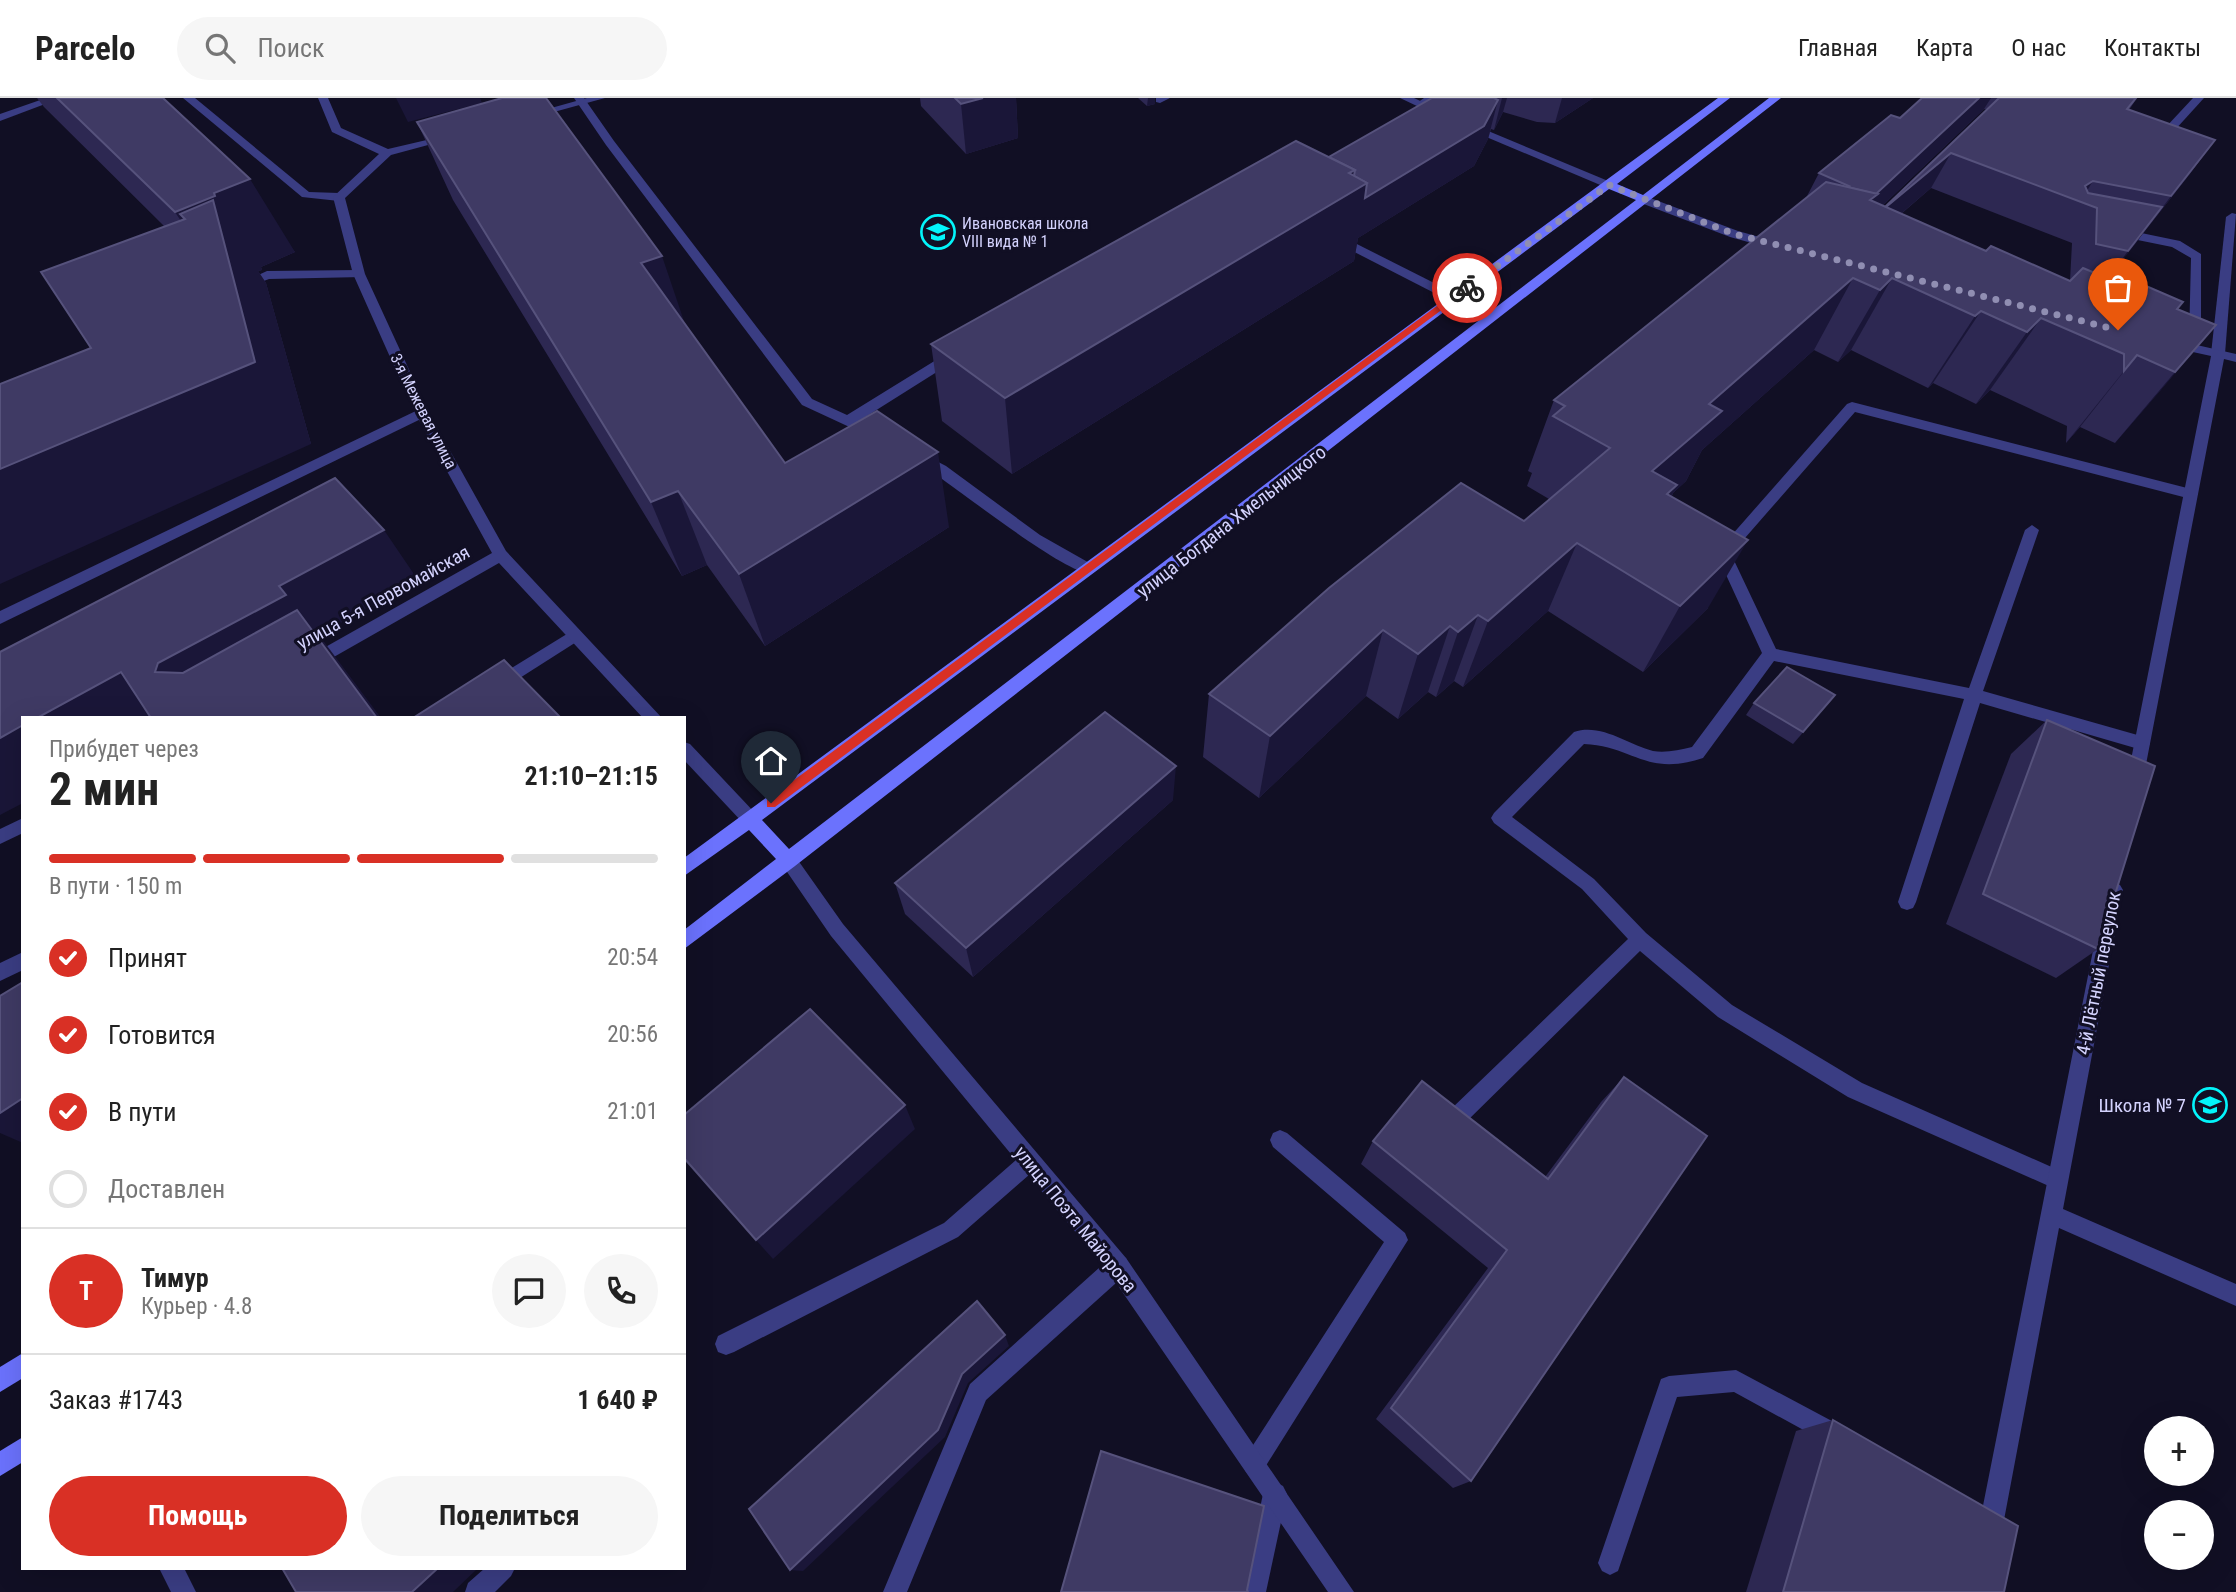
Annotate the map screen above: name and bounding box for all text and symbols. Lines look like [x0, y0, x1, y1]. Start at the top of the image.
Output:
search box [177, 17, 667, 80]
text: Parcelo [35, 29, 135, 68]
icon: search [201, 29, 239, 67]
text: Поиск [257, 33, 324, 63]
text: Главная [1798, 34, 1878, 62]
text: Карта [1916, 34, 1973, 62]
text: О нас [2011, 34, 2066, 62]
text: Контакты [2104, 34, 2201, 62]
school or university icon: Ивановская школа VIII вида № 1 [919, 213, 957, 251]
place label: Ивановская школа VIII вида № 1 [962, 214, 1089, 251]
courier [1432, 253, 1502, 323]
pin [2088, 258, 2148, 330]
icon: bike [1448, 269, 1486, 307]
icon: bag [2099, 269, 2137, 307]
street label: 3-я Межевая улица [386, 351, 461, 472]
street label: улица Богдана Хмельницкого [1132, 440, 1331, 602]
street label: улица 5-я Первомайская [293, 540, 474, 655]
pin [741, 731, 801, 803]
text: Прибудет через [49, 736, 199, 763]
icon: home [752, 742, 790, 780]
text: 21:10–21:15 [524, 761, 658, 791]
text: 2 мин [49, 762, 159, 816]
text: В пути · 150 m [49, 873, 182, 900]
street label: 4-й Лётный переулок [2071, 889, 2126, 1057]
icon: check [49, 939, 87, 977]
text: Принят [108, 943, 187, 973]
text: 20:54 [607, 944, 658, 971]
icon: check [49, 1016, 87, 1054]
text: Готовится [108, 1020, 216, 1050]
text: 20:56 [607, 1021, 658, 1048]
school or university icon: Школа № 7 [2191, 1086, 2229, 1124]
icon: check [49, 1093, 87, 1131]
place label: Школа № 7 [2098, 1094, 2186, 1117]
text: В пути [108, 1097, 177, 1127]
text: 21:01 [607, 1098, 658, 1125]
street label: улица Поэта Майорова [1010, 1142, 1142, 1297]
text: Доставлен [108, 1174, 225, 1204]
button: chat [492, 1254, 566, 1328]
button: phone [584, 1254, 658, 1328]
text: Тимур [141, 1263, 209, 1293]
text: Т [79, 1276, 93, 1306]
text: Курьер · 4.8 [141, 1293, 252, 1320]
text: Заказ #1743 [49, 1385, 183, 1415]
text: 1 640 ₽ [577, 1385, 658, 1415]
map controls [2144, 1416, 2214, 1570]
button: + [2144, 1416, 2214, 1486]
button: Помощь [49, 1476, 347, 1556]
button: Поделиться [361, 1476, 658, 1556]
button: − [2144, 1500, 2214, 1570]

